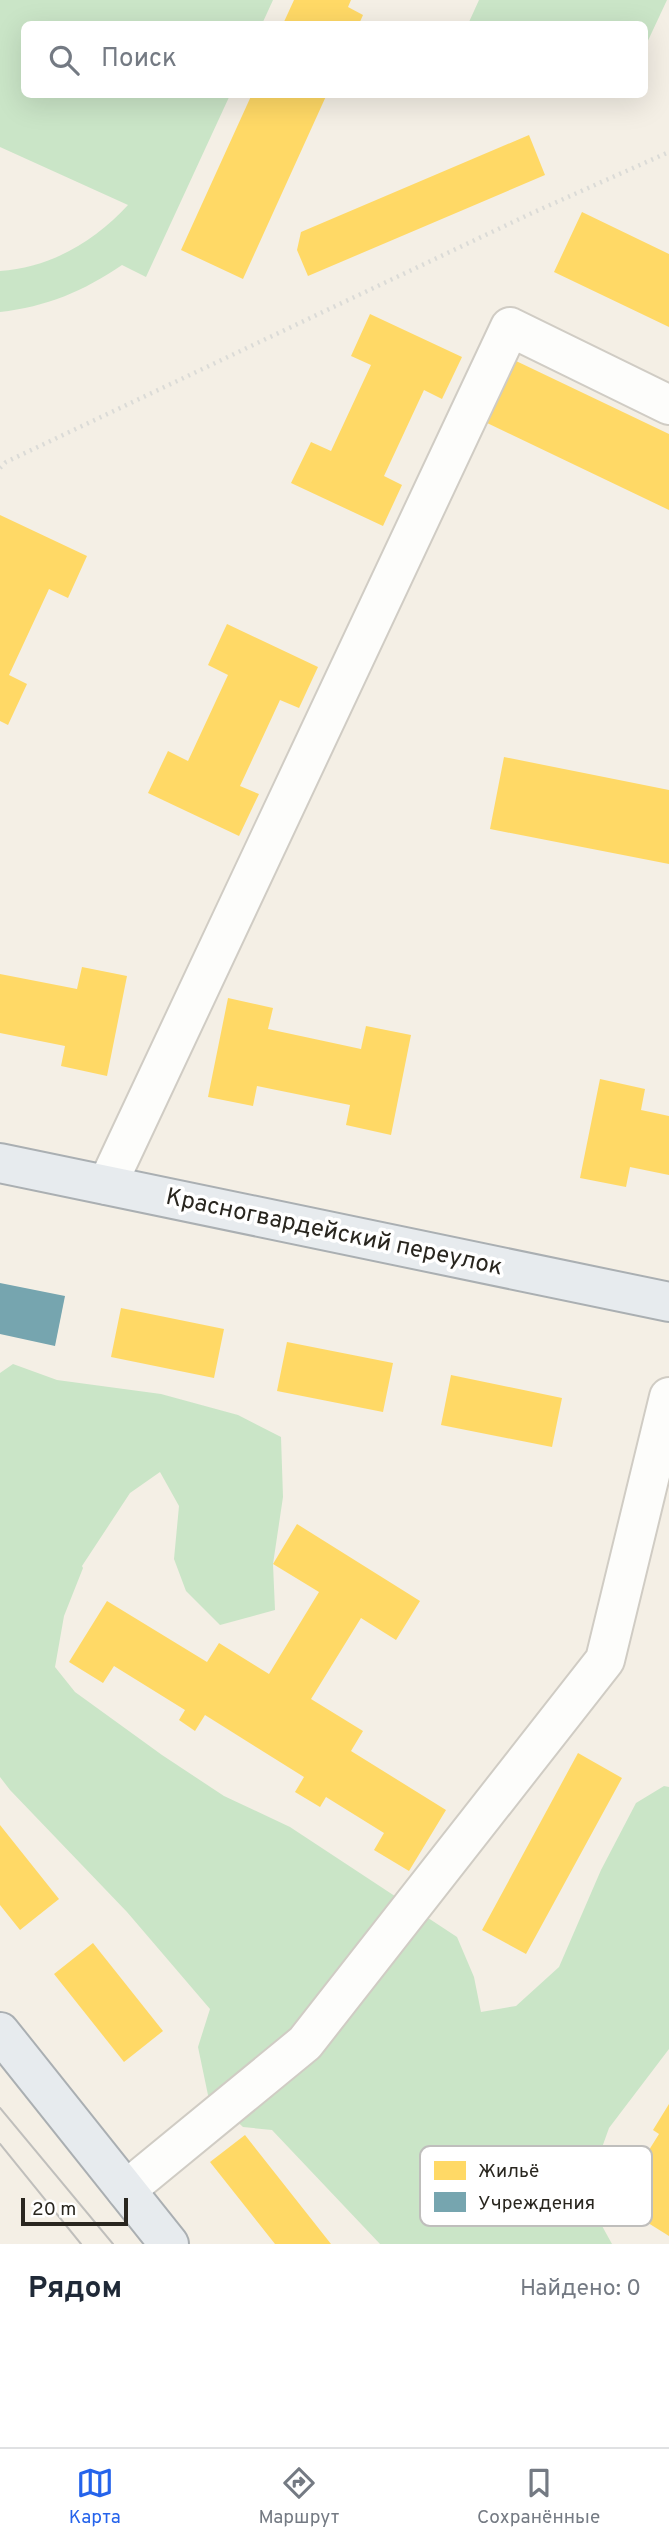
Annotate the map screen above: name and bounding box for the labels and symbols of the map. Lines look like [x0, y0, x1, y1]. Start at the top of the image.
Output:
street label: Красногвардейский переулок [163, 1183, 505, 1283]
legend [420, 2146, 652, 2226]
text: Жильё [478, 2160, 539, 2184]
text: Учреждения [478, 2192, 595, 2216]
scale bar [21, 2195, 128, 2227]

